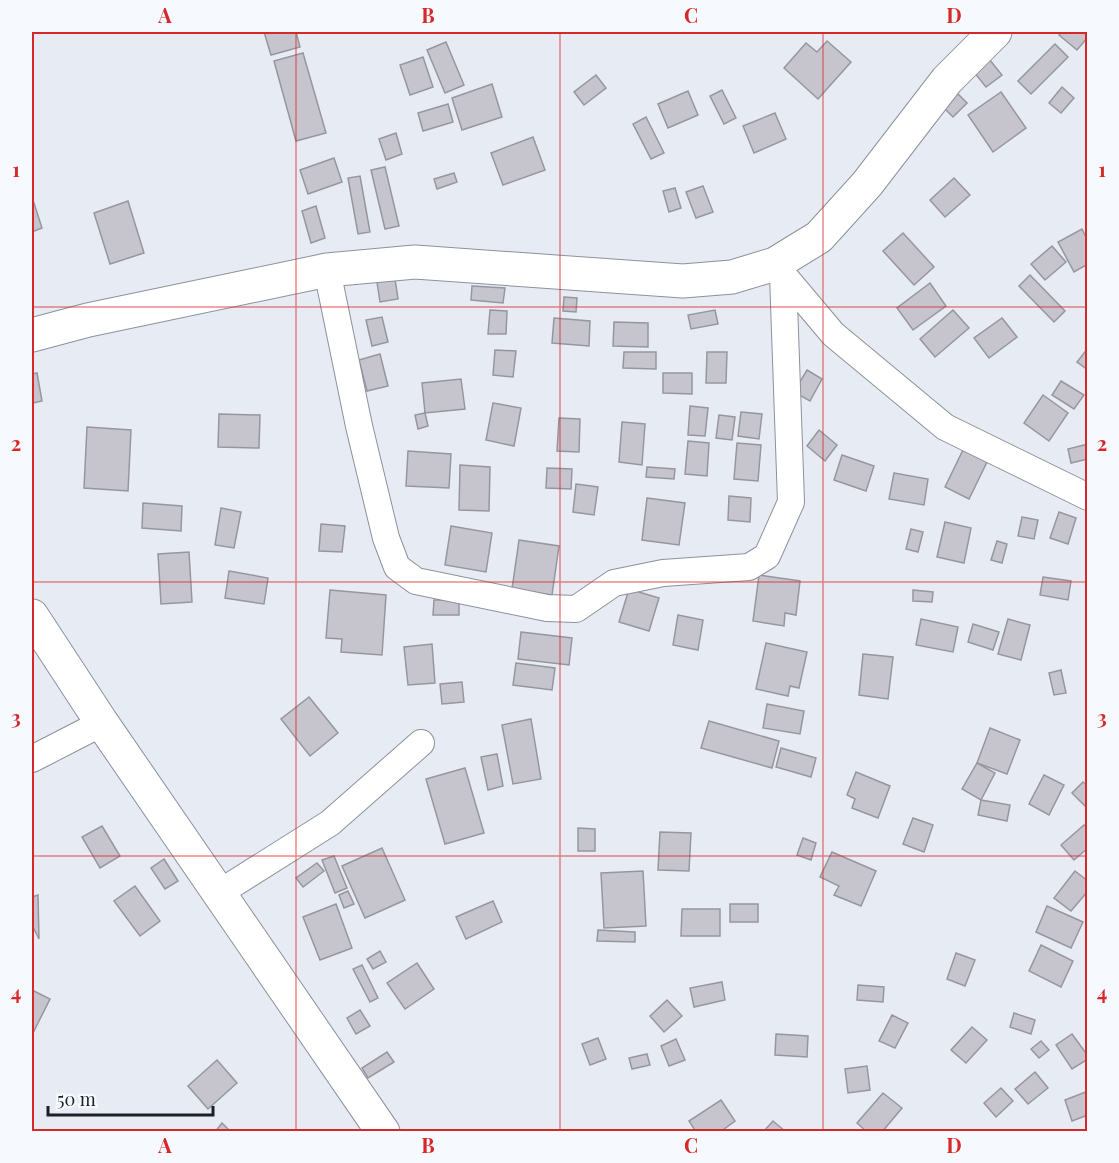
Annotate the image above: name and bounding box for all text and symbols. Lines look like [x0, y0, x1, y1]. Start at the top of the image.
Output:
text: A [157, 1, 172, 28]
text: B [421, 1, 435, 28]
text: C [684, 1, 698, 28]
text: D [946, 1, 962, 28]
text: 1 [12, 155, 20, 182]
text: 1 [1098, 155, 1106, 182]
text: 2 [11, 429, 21, 456]
text: 2 [1097, 429, 1107, 456]
text: 3 [11, 703, 21, 730]
text: 3 [1097, 703, 1107, 730]
text: 4 [11, 978, 21, 1005]
text: 4 [1097, 978, 1107, 1005]
scale bar [48, 1079, 213, 1117]
text: 50 m [57, 1087, 96, 1111]
text: A [157, 1131, 172, 1158]
text: B [421, 1131, 435, 1158]
text: C [684, 1131, 698, 1158]
text: D [946, 1131, 962, 1158]

